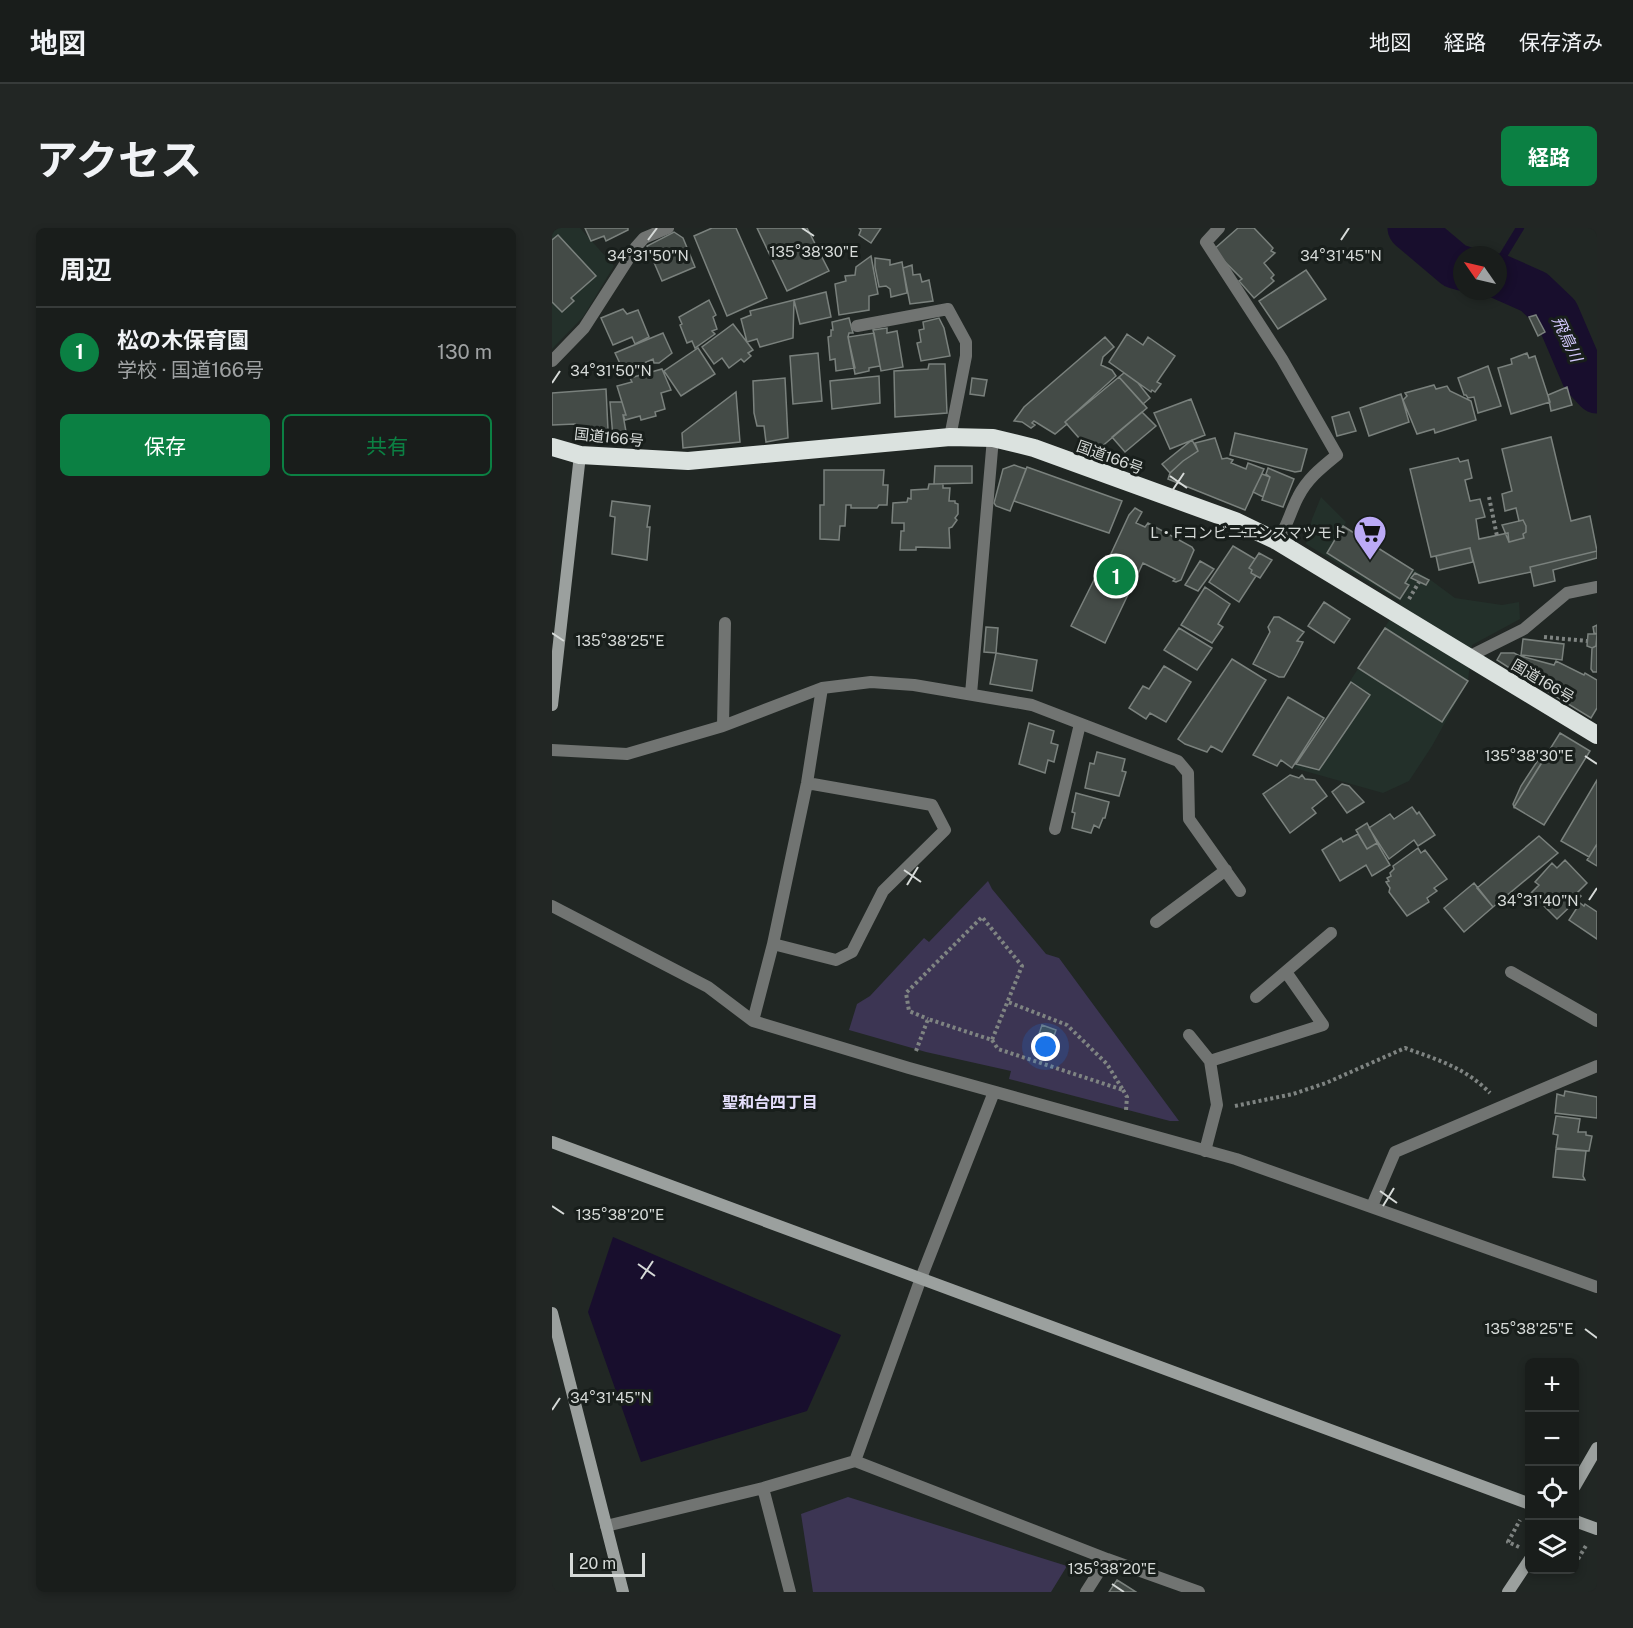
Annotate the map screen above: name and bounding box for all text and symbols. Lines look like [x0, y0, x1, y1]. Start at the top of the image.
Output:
text: 地図 [30, 26, 86, 59]
text: 地図 [1369, 30, 1411, 55]
text: 経路 [1444, 30, 1486, 55]
text: 保存済み [1519, 30, 1603, 55]
button: 経路 [1501, 126, 1597, 186]
text: アクセス [36, 135, 202, 184]
text: 135°38'30"E [769, 243, 859, 260]
north arrow [1453, 246, 1507, 300]
text: 34°31'50"N [607, 247, 689, 264]
text: 34°31'45"N [1300, 247, 1382, 264]
text: 周辺 [60, 254, 112, 285]
water label: 飛鳥川 [1548, 313, 1587, 367]
text: 松の木保育園 [117, 327, 249, 353]
text: 1 [75, 340, 84, 364]
text: 130 m [437, 340, 492, 364]
text: 学校 · 国道166号 [117, 358, 264, 382]
text: 34°31'50"N [570, 362, 652, 379]
button: 保存 [60, 414, 270, 476]
button: 共有 [282, 414, 492, 476]
street label: 国道166号 [573, 425, 645, 449]
street label: 国道166号 [1074, 437, 1146, 477]
supermarket icon: L・Fコンビニエンスマツモト [1352, 514, 1388, 561]
place label: L・Fコンビニエンスマツモト [1150, 524, 1347, 541]
pin: 1 [1096, 554, 1136, 598]
text: 135°38'25"E [575, 632, 665, 649]
street label: 国道166号 [1509, 656, 1577, 706]
text: 135°38'30"E [1484, 747, 1574, 764]
text: 34°31'40"N [1497, 892, 1579, 909]
your location [1031, 1032, 1060, 1061]
district label: 聖和台四丁目 [722, 1093, 818, 1112]
text: 135°38'20"E [576, 1206, 664, 1223]
text: 135°38'25"E [1484, 1320, 1574, 1337]
map controls [1525, 1358, 1579, 1574]
button: + [1525, 1358, 1579, 1412]
text: 34°31'45"N [570, 1389, 652, 1406]
button: − [1525, 1412, 1579, 1466]
button: locate [1525, 1466, 1579, 1520]
button: layers [1525, 1520, 1579, 1574]
scale bar [570, 1550, 645, 1578]
text: 20 m [579, 1554, 616, 1573]
text: 135°38'20"E [1068, 1560, 1156, 1577]

